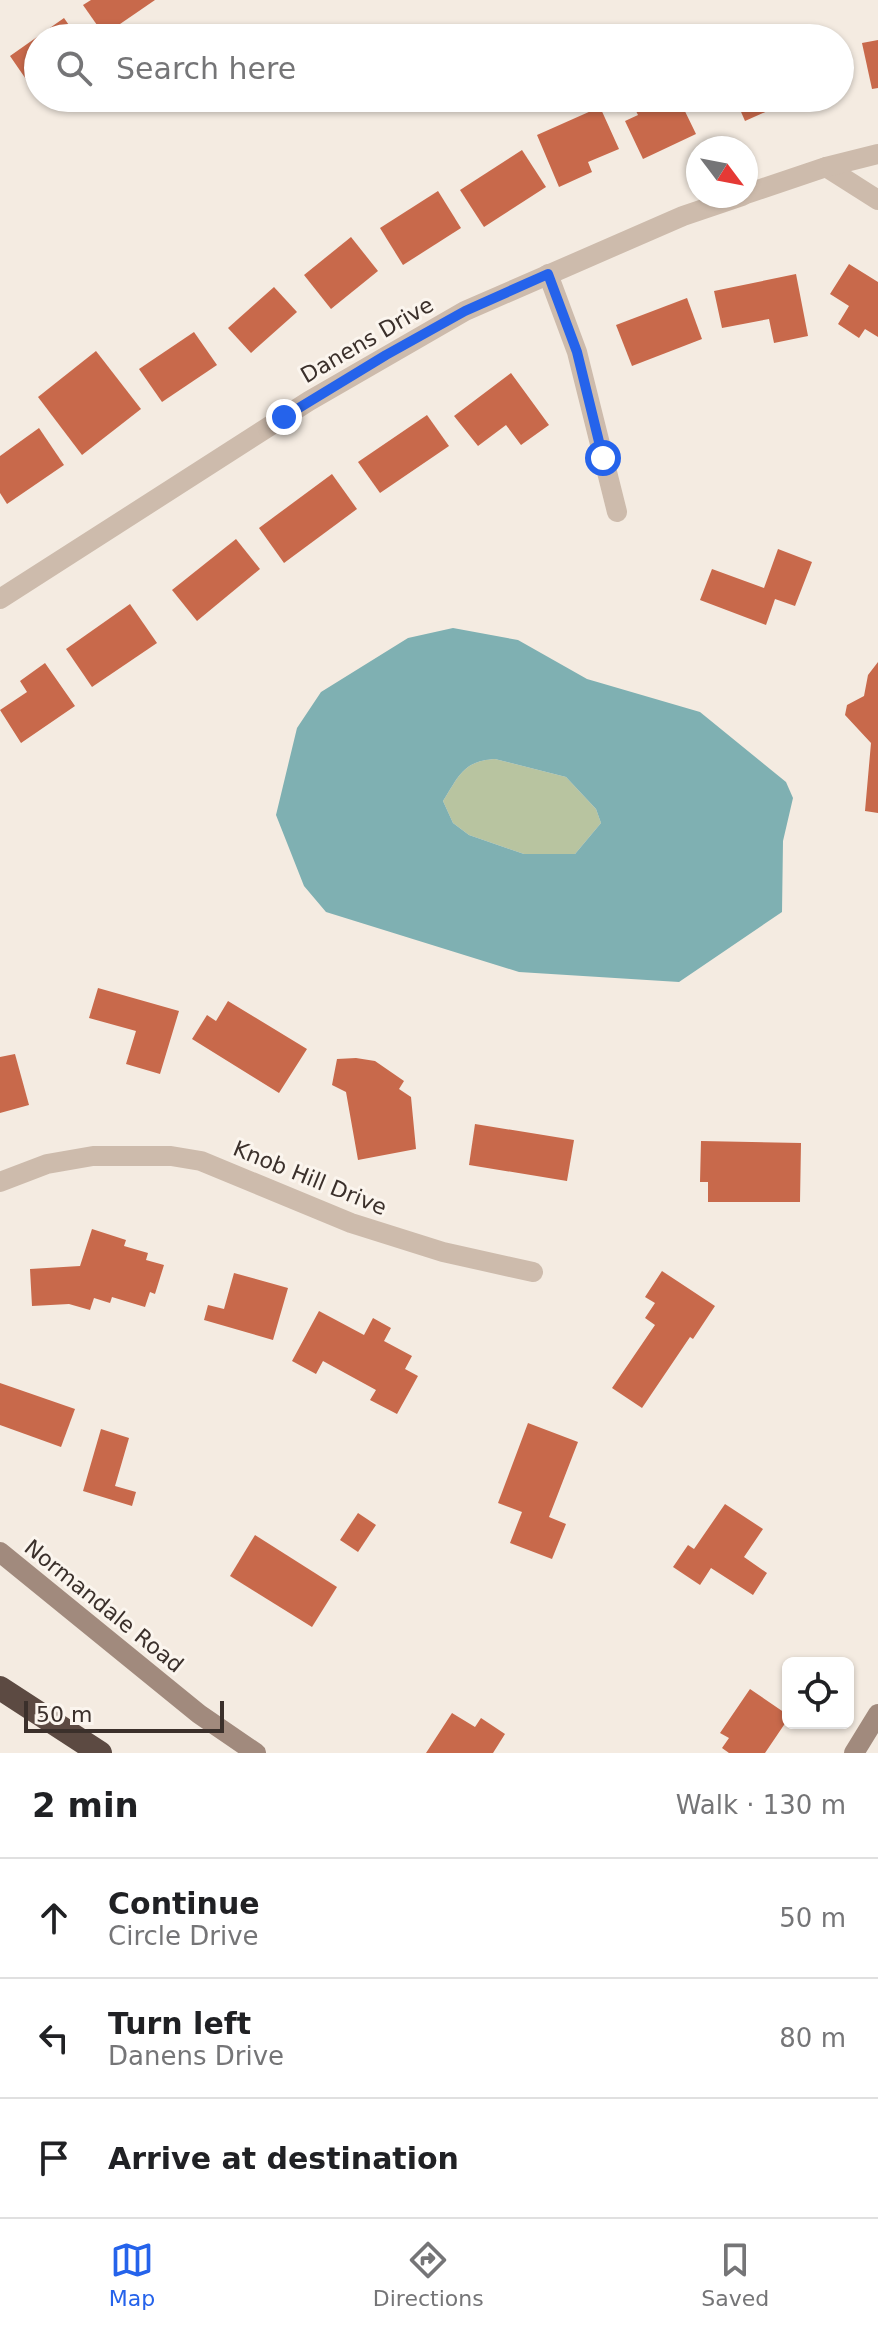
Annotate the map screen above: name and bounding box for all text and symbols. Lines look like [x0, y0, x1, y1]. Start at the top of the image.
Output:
search box [24, 24, 854, 112]
icon: search [52, 46, 96, 90]
text: Search here [116, 51, 296, 86]
north arrow [686, 136, 758, 208]
street label: Danens Drive [296, 292, 438, 388]
route end [266, 399, 302, 435]
route start [585, 440, 621, 476]
street label: Knob Hill Drive [230, 1136, 390, 1220]
street label: Normandale Road [20, 1534, 188, 1678]
map controls [782, 1657, 854, 1729]
button: locate [782, 1657, 854, 1729]
scale bar [24, 1697, 224, 1733]
text: 50 m [36, 1702, 92, 1727]
text: 2 min [32, 1785, 139, 1825]
text: Walk · 130 m [676, 1790, 846, 1820]
text: Continue [108, 1886, 260, 1921]
icon: ahead [32, 1896, 76, 1940]
text: 50 m [779, 1903, 846, 1933]
text: Circle Drive [108, 1921, 259, 1951]
text: Turn left [108, 2006, 251, 2041]
icon: left [32, 2016, 76, 2060]
text: 80 m [779, 2023, 846, 2053]
text: Danens Drive [108, 2041, 284, 2071]
icon: arrive [32, 2136, 76, 2180]
text: Arrive at destination [108, 2141, 459, 2176]
tab: Map [109, 2238, 155, 2311]
tab: Directions [373, 2238, 484, 2311]
tab: Saved [701, 2238, 769, 2311]

